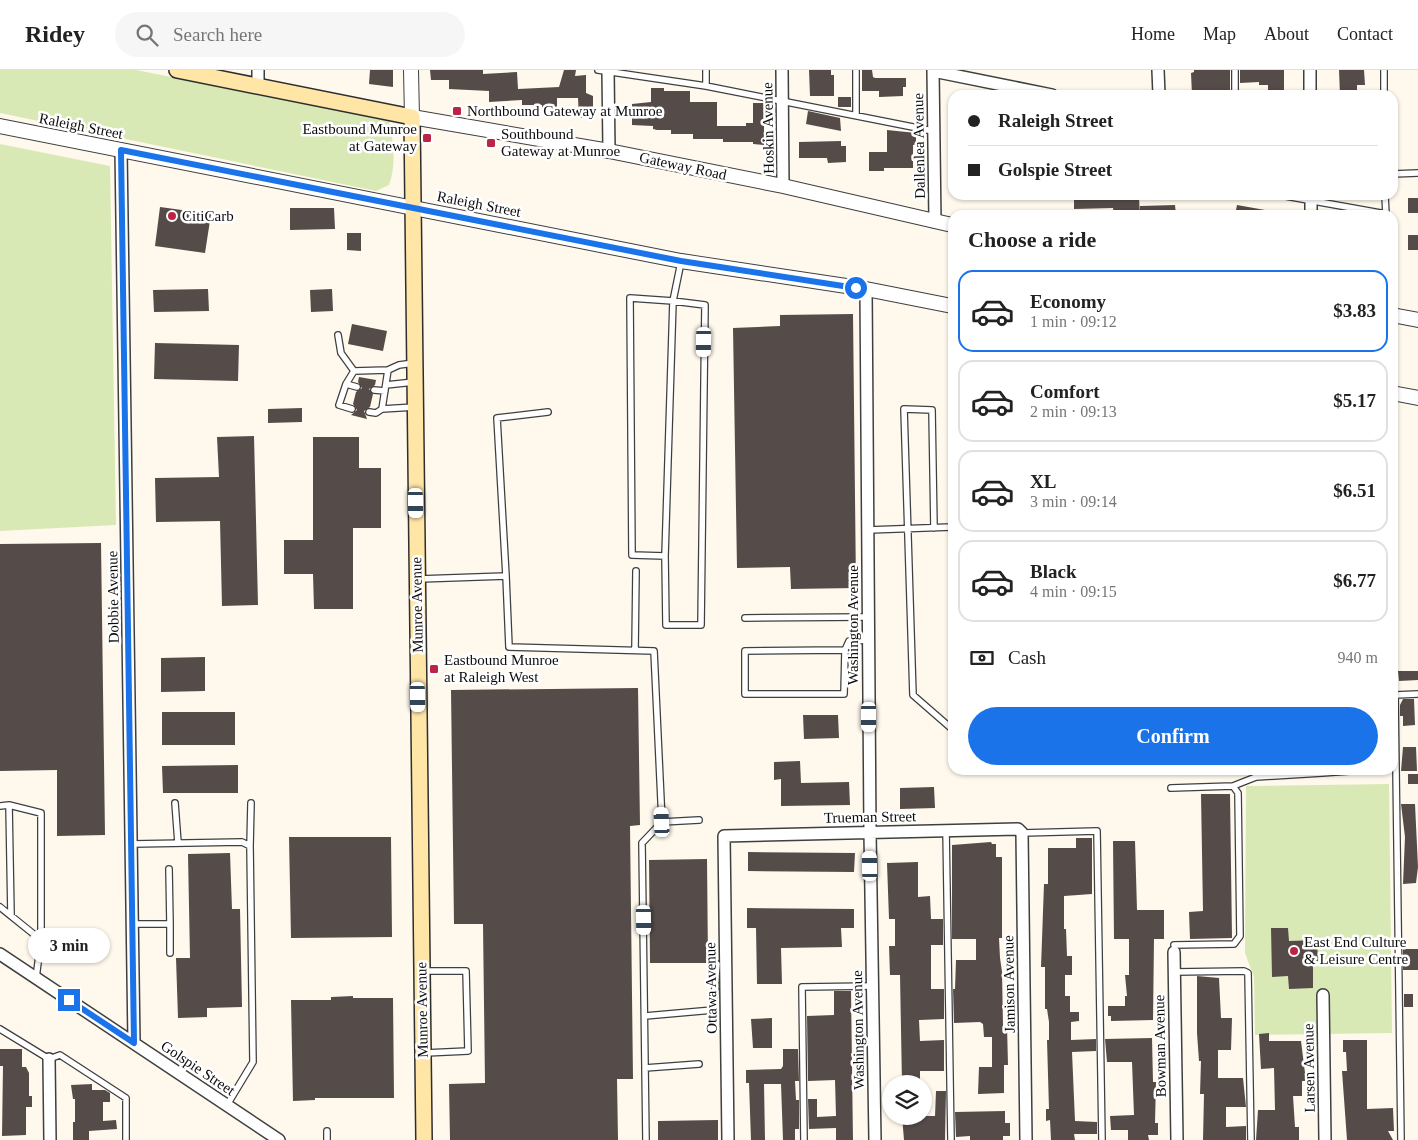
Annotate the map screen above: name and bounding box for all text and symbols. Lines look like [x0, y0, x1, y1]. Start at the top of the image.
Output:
search box [115, 12, 465, 57]
text: Ridey [25, 21, 85, 47]
icon: search [133, 21, 161, 49]
text: Search here [173, 24, 262, 45]
text: Home [1131, 24, 1175, 44]
text: Map [1203, 24, 1236, 44]
text: About [1264, 24, 1309, 44]
text: Contact [1337, 24, 1393, 44]
street label: Hoskin Avenue [759, 82, 777, 174]
street label: Dallenlea Avenue [910, 93, 928, 199]
place label: Northbound Gateway at Munroe [467, 103, 663, 119]
marker: Northbound Gateway at Munroe [451, 105, 463, 117]
street label: Raleigh Street [38, 110, 125, 142]
text: Raleigh Street [998, 110, 1113, 131]
place label: Eastbound Munroe at Gateway [302, 121, 417, 154]
place label: Southbound Gateway at Munroe [501, 126, 620, 159]
marker: Eastbound Munroe at Gateway [421, 132, 433, 144]
marker: Southbound Gateway at Munroe [485, 137, 497, 149]
street label: Gateway Road [638, 149, 729, 183]
text: Golspie Street [998, 159, 1112, 180]
street label: Raleigh Street [436, 188, 523, 220]
place label: CitiCarb [182, 208, 234, 224]
marker: CitiCarb [166, 210, 178, 222]
text: Choose a ride [968, 227, 1096, 252]
route start [845, 277, 867, 299]
icon: car [970, 289, 1015, 334]
text: Economy [1030, 291, 1106, 312]
text: $3.83 [1333, 300, 1376, 321]
text: 1 min · 09:12 [1030, 313, 1117, 330]
car [696, 327, 711, 357]
icon: car [970, 379, 1015, 424]
text: Comfort [1030, 381, 1100, 402]
text: $5.17 [1333, 390, 1376, 411]
text: 2 min · 09:13 [1030, 403, 1117, 420]
icon: car [970, 469, 1015, 514]
text: XL [1030, 471, 1056, 492]
text: $6.51 [1333, 480, 1376, 501]
car [408, 488, 423, 518]
text: 3 min · 09:14 [1030, 493, 1117, 510]
street label: Dobbie Avenue [104, 550, 122, 643]
street label: Munroe Avenue [408, 557, 426, 653]
icon: car [970, 559, 1015, 604]
text: Black [1030, 561, 1076, 582]
street label: Washington Avenue [845, 565, 861, 685]
text: $6.77 [1333, 570, 1376, 591]
text: 4 min · 09:15 [1030, 583, 1117, 600]
icon: cash [968, 644, 996, 672]
text: Cash [1008, 647, 1046, 668]
text: 940 m [1338, 649, 1378, 666]
place label: Eastbound Munroe at Raleigh West [444, 652, 559, 685]
marker: Eastbound Munroe at Raleigh West [428, 663, 440, 675]
car [410, 682, 425, 712]
car [861, 702, 876, 732]
button: Confirm [968, 707, 1378, 765]
car [653, 807, 670, 837]
street label: Trueman Street [824, 808, 917, 826]
car [862, 851, 877, 881]
car [636, 905, 651, 935]
callout: 3 min [28, 928, 110, 962]
place label: East End Culture & Leisure Centre [1304, 934, 1408, 967]
street label: Jamison Avenue [1000, 935, 1018, 1033]
text: 3 min [50, 937, 88, 954]
street label: Ottawa Avenue [702, 942, 720, 1034]
marker: East End Culture & Leisure Centre [1288, 945, 1300, 957]
street label: Munroe Avenue [413, 962, 431, 1058]
street label: Washington Avenue [849, 970, 867, 1090]
route end [58, 989, 80, 1011]
street label: Bowman Avenue [1151, 994, 1169, 1097]
street label: Larsen Avenue [1300, 1023, 1318, 1113]
street label: Golspie Street [158, 1037, 239, 1099]
map controls [882, 1075, 932, 1125]
button: layers [882, 1075, 932, 1125]

